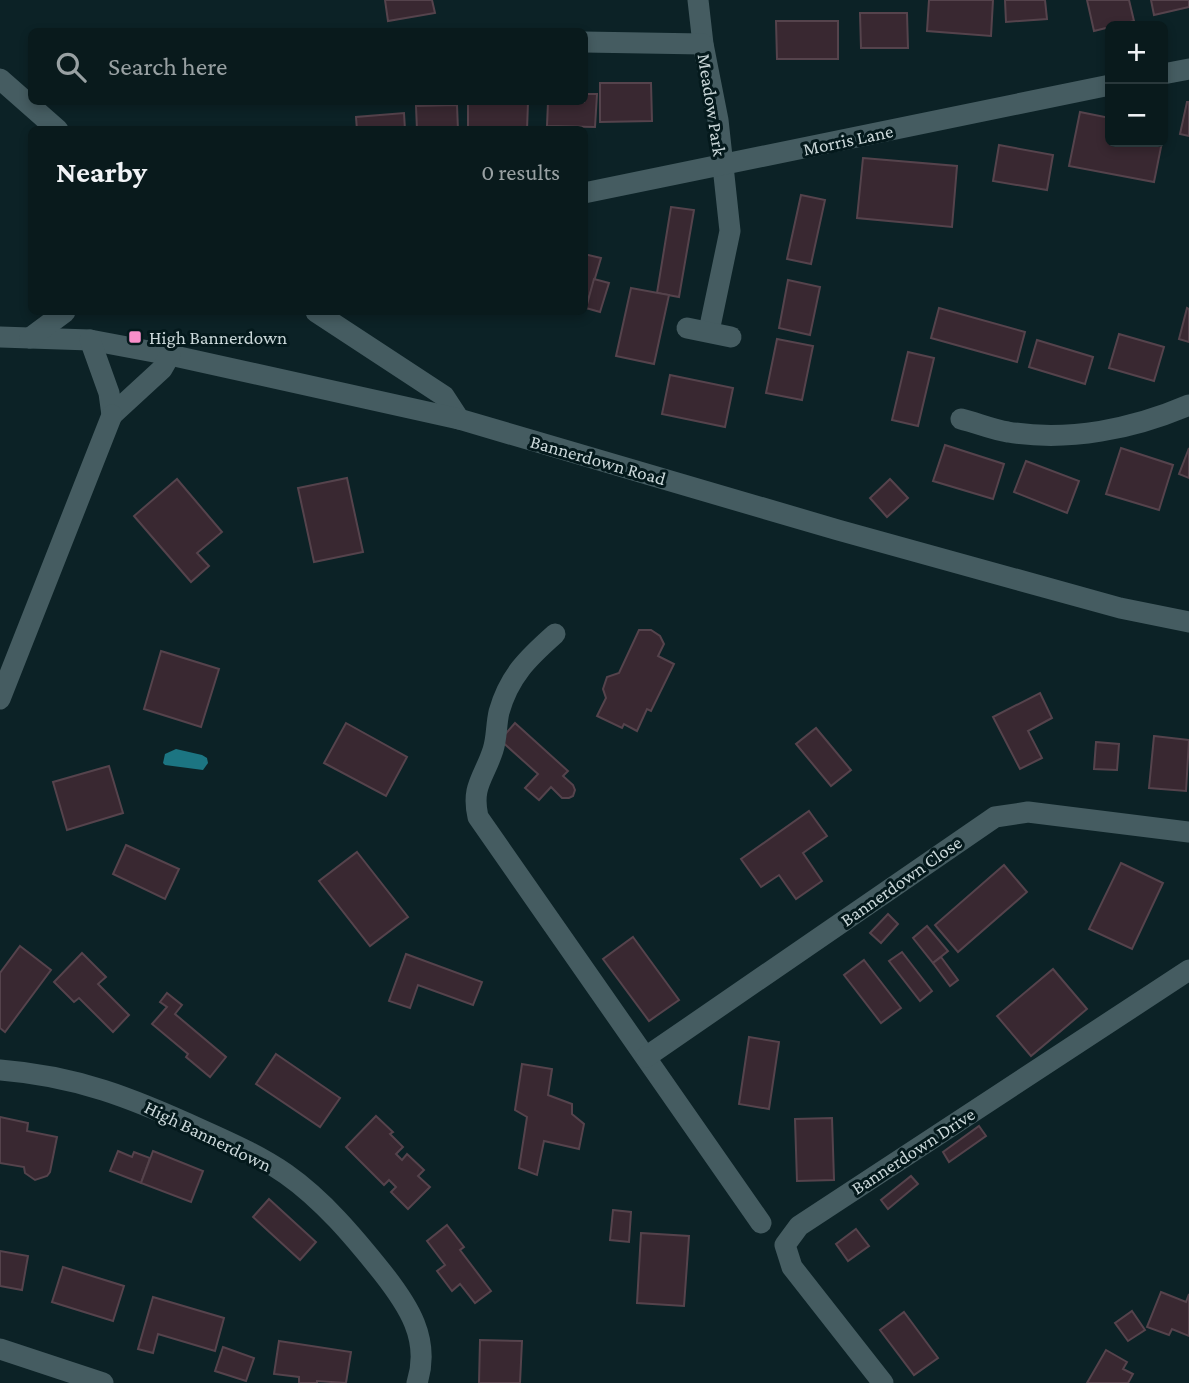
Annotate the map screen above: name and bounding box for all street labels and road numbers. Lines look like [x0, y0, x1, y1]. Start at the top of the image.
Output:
street label: Meadow Park [694, 52, 731, 159]
street label: Morris Lane [801, 120, 895, 160]
street label: Bannerdown Road [528, 431, 668, 489]
street label: Bannerdown Close [836, 831, 966, 931]
street label: High Bannerdown [141, 1096, 275, 1176]
street label: Bannerdown Drive [847, 1103, 979, 1199]

